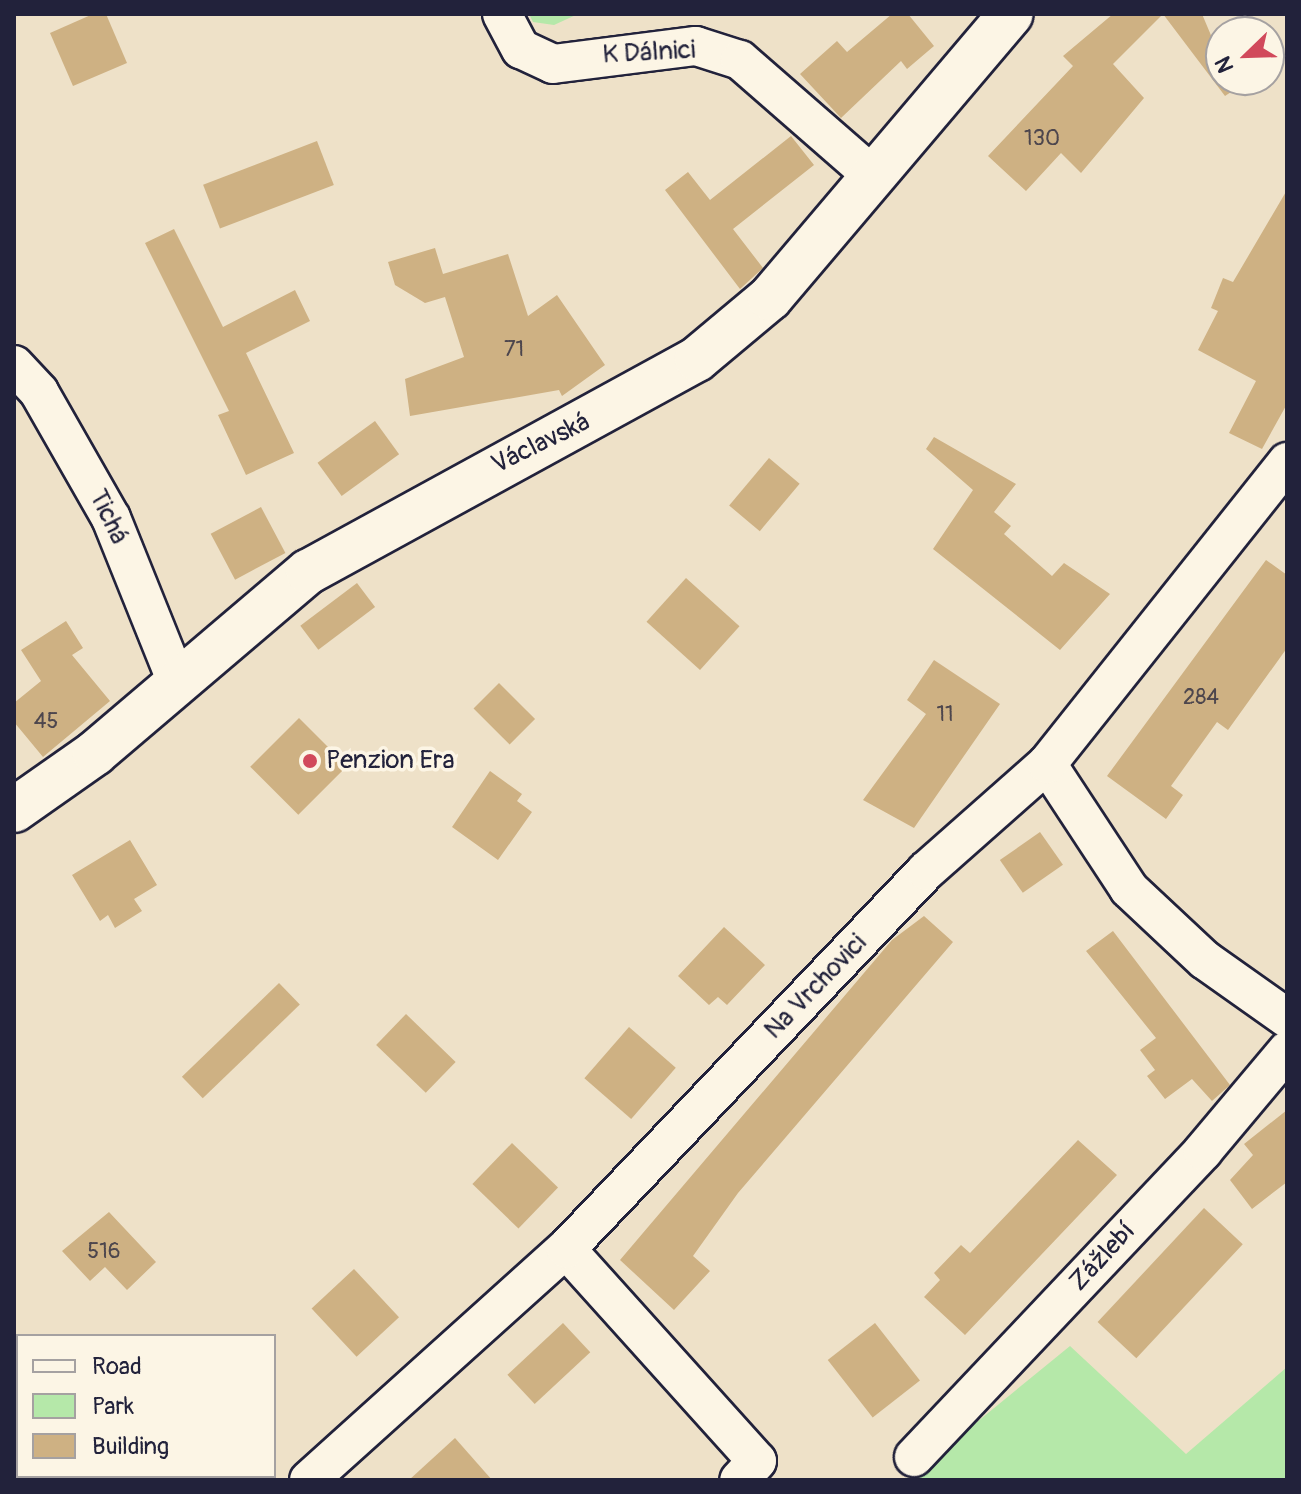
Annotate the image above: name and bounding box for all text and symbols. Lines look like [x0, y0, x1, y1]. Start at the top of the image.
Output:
north arrow [1205, 16, 1285, 96]
street label: K Dálnici [602, 35, 696, 71]
text: N [1209, 52, 1241, 77]
house number: 130 [1024, 126, 1060, 152]
house number: 71 [504, 337, 524, 363]
street label: Václavská [487, 407, 595, 481]
street label: Tichá [82, 485, 134, 549]
house number: 284 [1183, 685, 1219, 711]
house number: 11 [936, 702, 954, 728]
house number: 45 [34, 709, 58, 735]
place label: Penzion Era [326, 745, 454, 777]
marker: Penzion Era [301, 752, 319, 770]
street label: Na Vrchovici [758, 928, 874, 1046]
street label: Zážlebí [1063, 1216, 1143, 1298]
house number: 516 [87, 1239, 121, 1265]
legend [16, 1334, 276, 1478]
text: Road [92, 1352, 142, 1381]
text: Park [92, 1392, 134, 1421]
text: Building [92, 1432, 169, 1461]

